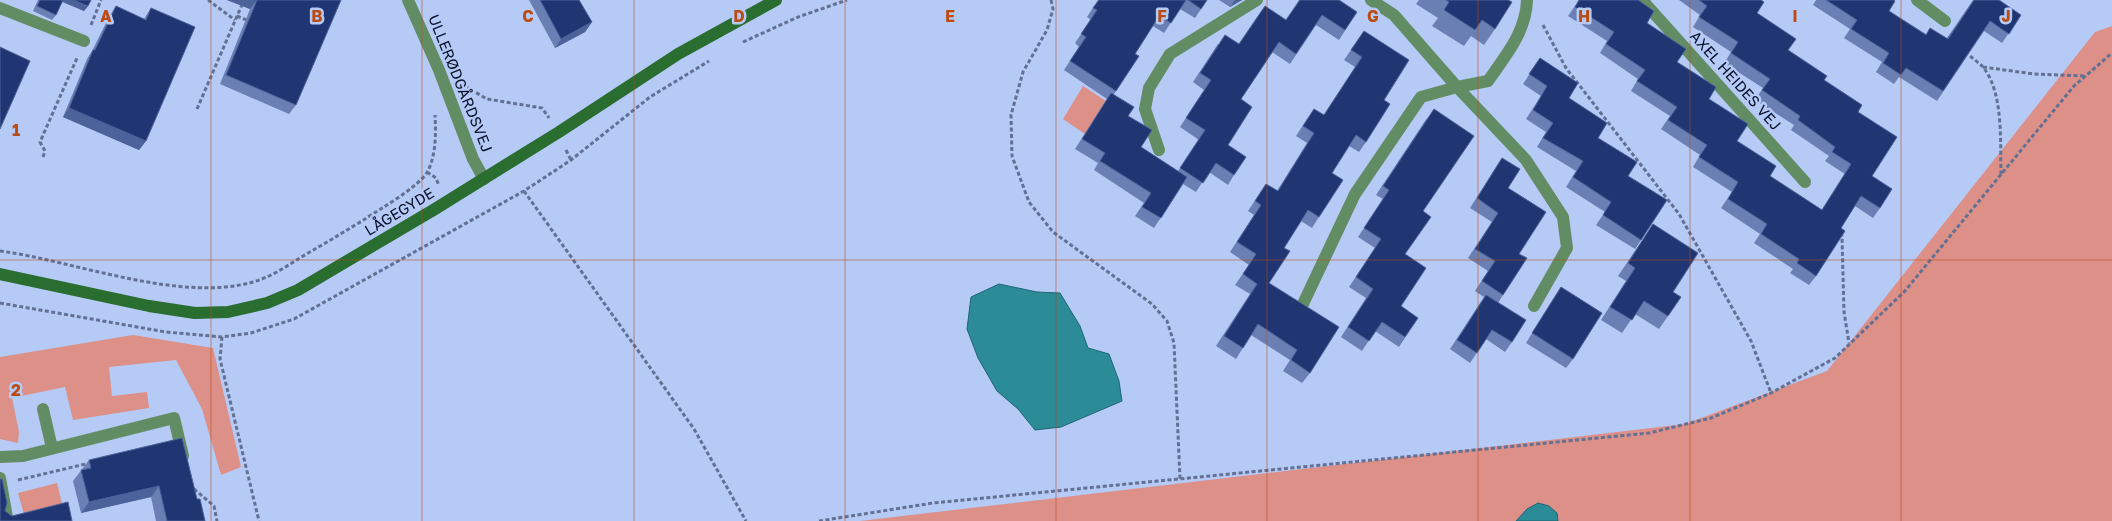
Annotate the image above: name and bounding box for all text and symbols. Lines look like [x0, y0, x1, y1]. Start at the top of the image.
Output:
text: A [100, 6, 112, 26]
text: B [311, 6, 323, 26]
text: C [522, 6, 534, 26]
text: D [733, 6, 745, 26]
text: E [945, 6, 955, 26]
text: F [1157, 6, 1167, 26]
text: G [1367, 6, 1379, 26]
text: H [1578, 6, 1590, 26]
text: I [1792, 6, 1798, 26]
text: J [2001, 6, 2011, 26]
street label: ULLERØDGÅRDSVEJ [425, 12, 497, 154]
street label: AXEL HEIDES VEJ [1687, 27, 1785, 133]
text: 1 [12, 120, 20, 140]
street label: LÅGEGYDE [361, 183, 437, 239]
text: 2 [11, 380, 21, 400]

